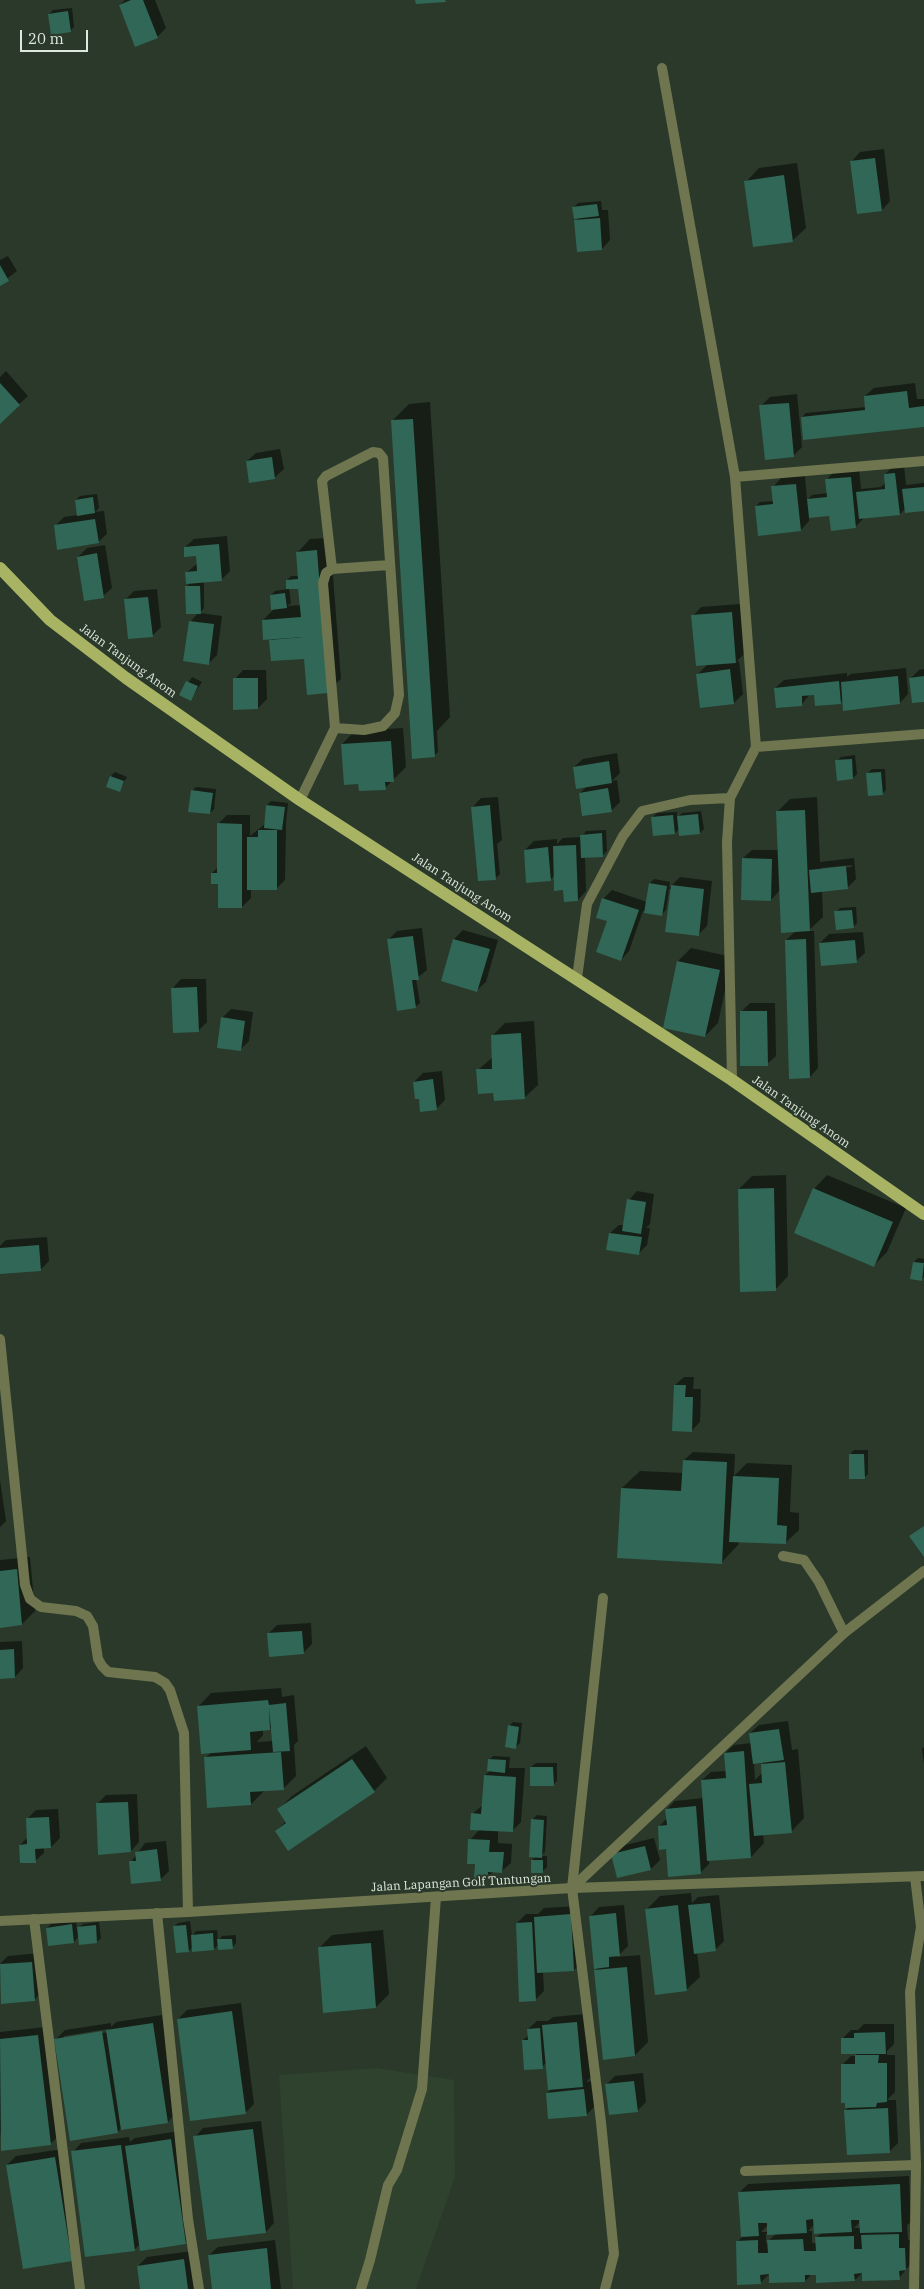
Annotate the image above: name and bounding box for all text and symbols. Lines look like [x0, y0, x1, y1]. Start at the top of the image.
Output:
scale bar [22, 20, 90, 52]
text: 20 m [28, 29, 64, 48]
street label: Jalan Tanjung Anom [77, 621, 179, 701]
street label: Jalan Tanjung Anom [409, 850, 515, 926]
street label: Jalan Tanjung Anom [749, 1073, 853, 1151]
street label: Jalan Lapangan Golf Tuntungan [371, 1871, 551, 1895]

